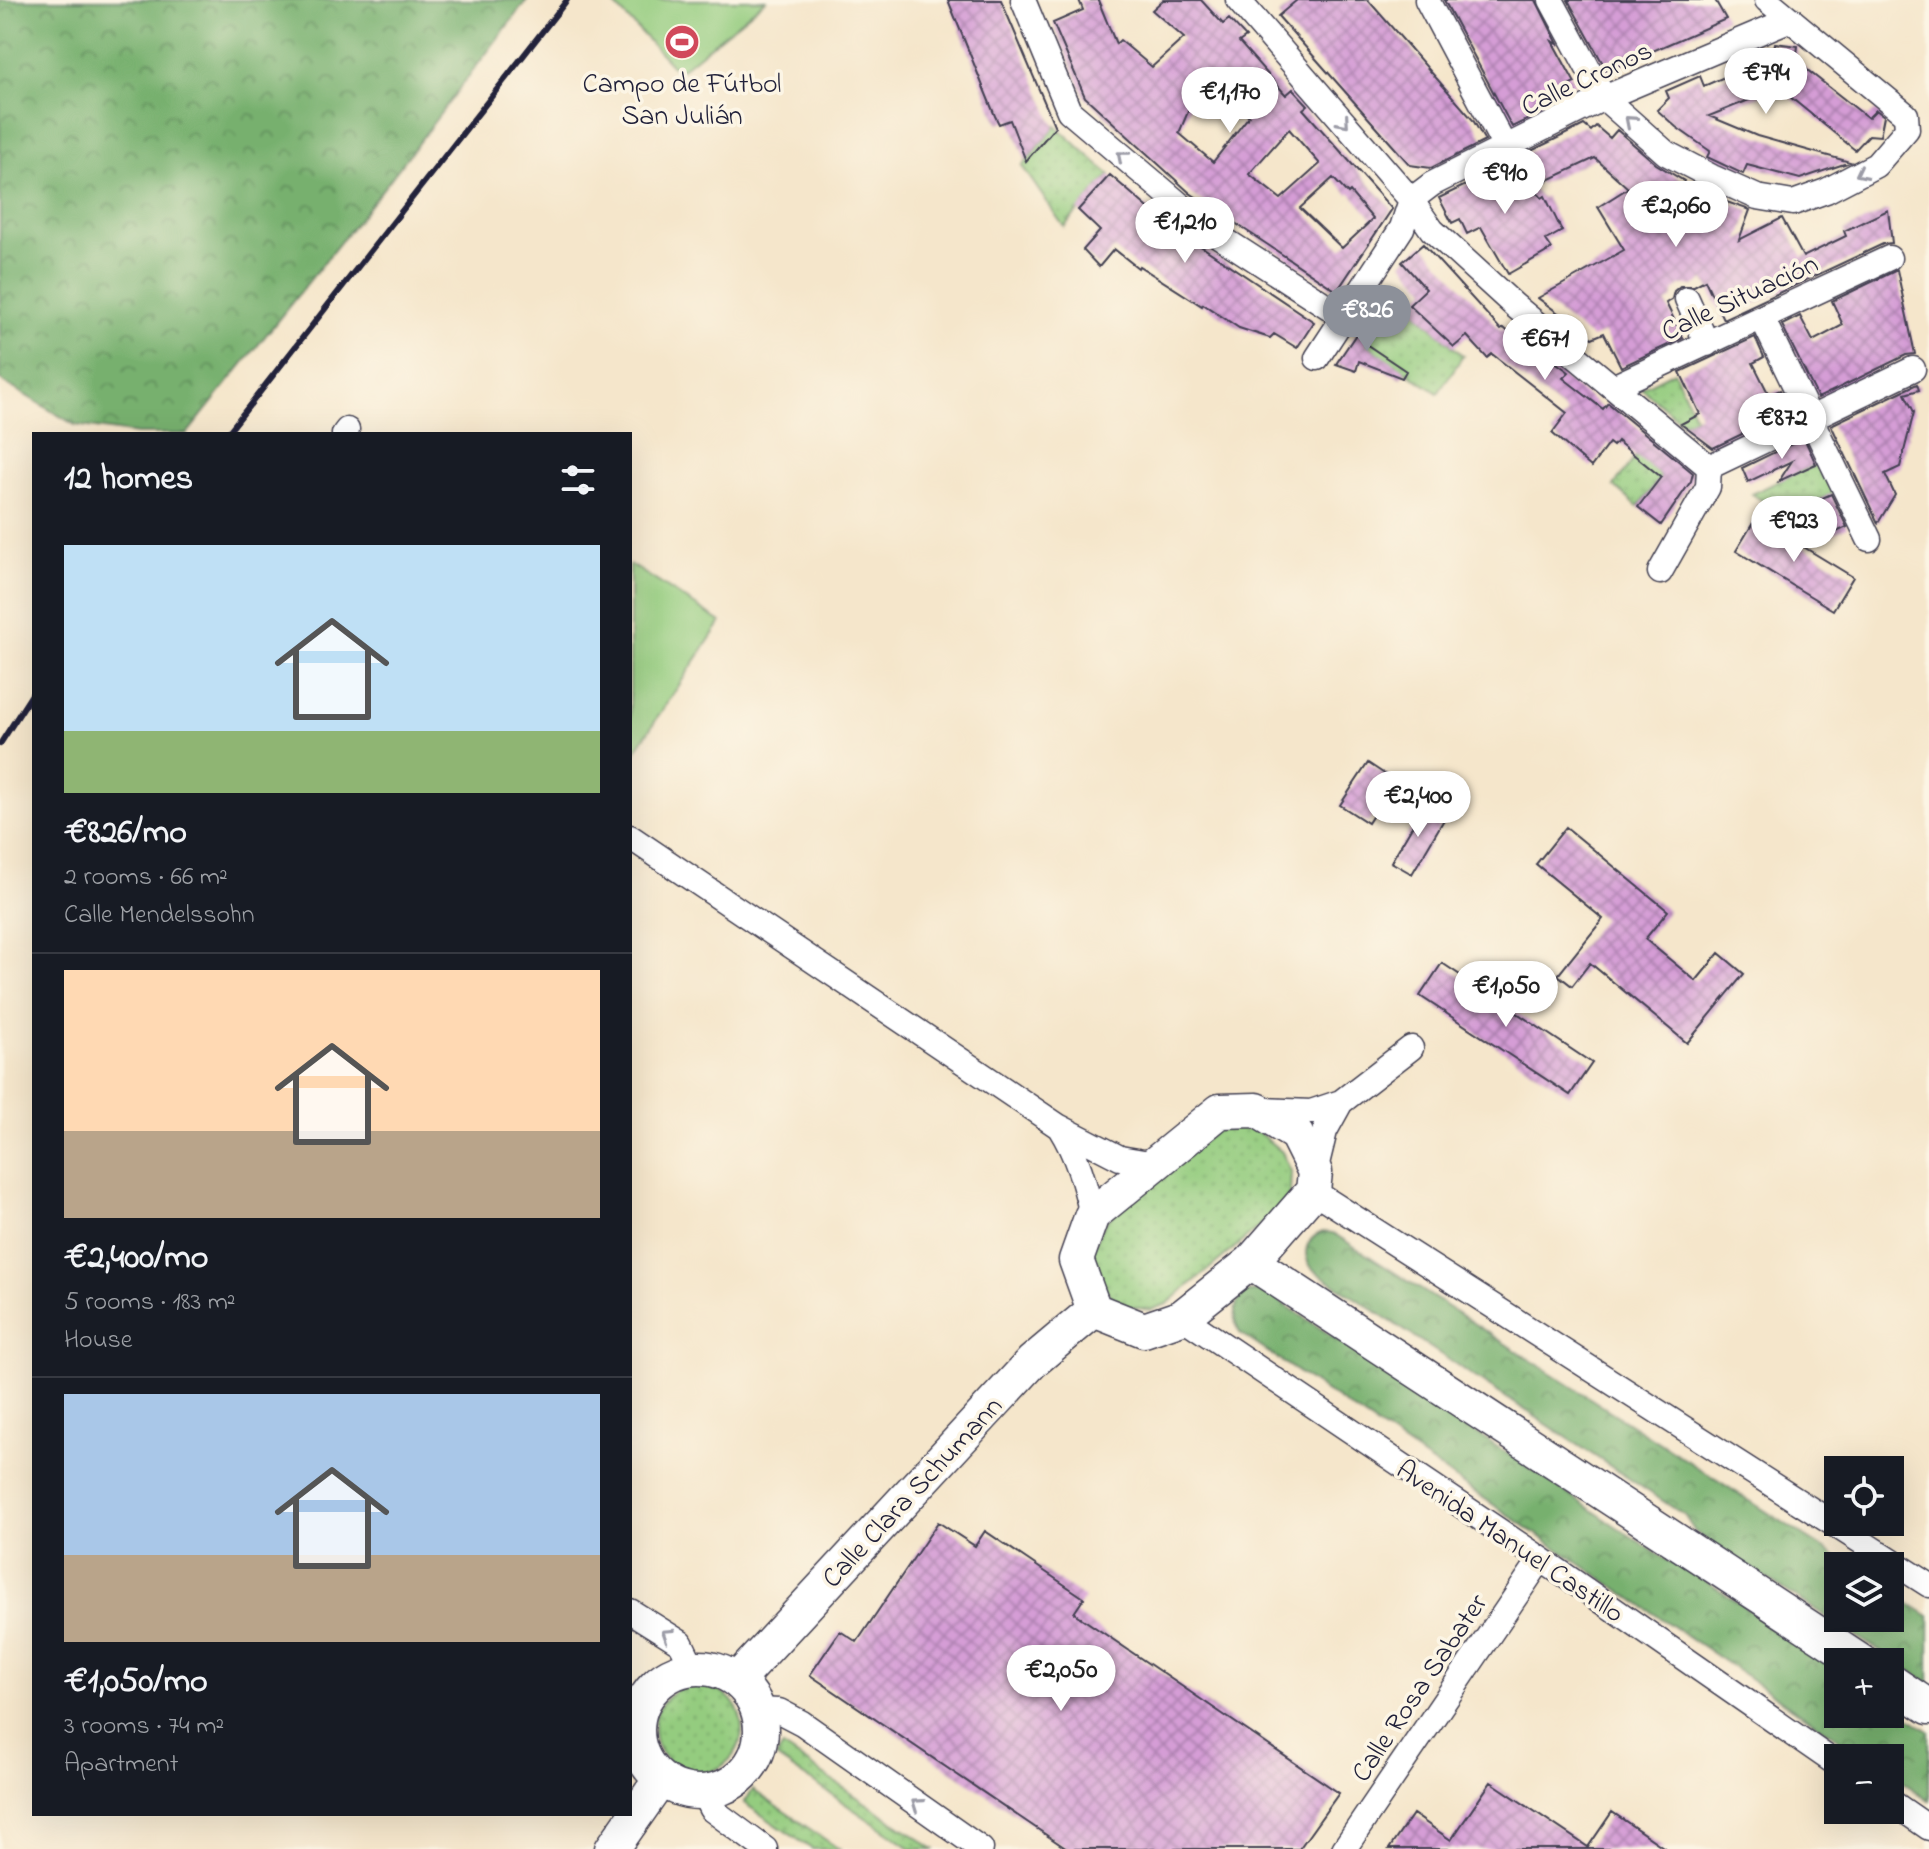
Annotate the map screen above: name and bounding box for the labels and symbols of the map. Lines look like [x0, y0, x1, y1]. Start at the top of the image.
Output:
sports icon: Campo de Fútbol San Julián [663, 23, 701, 61]
street label: Calle Cronos [1515, 32, 1660, 128]
pin: €794 [1719, 48, 1813, 116]
place label: Campo de Fútbol San Julián [582, 65, 782, 138]
pin: €1,170 [1165, 67, 1295, 135]
one-way arrow [1334, 113, 1349, 128]
one-way arrow [1625, 117, 1640, 131]
pin: €910 [1458, 148, 1552, 216]
one-way arrow [1117, 151, 1132, 166]
one-way arrow [1855, 163, 1870, 179]
pin: €2,060 [1611, 181, 1741, 249]
pin: €1,210 [1120, 197, 1250, 265]
street label: Calle Situación [1655, 245, 1826, 353]
pin: €826 [1320, 285, 1414, 353]
pin: €671 [1498, 314, 1592, 382]
pin: €872 [1735, 393, 1829, 461]
pin: €923 [1747, 496, 1841, 564]
pin: €2,400 [1353, 771, 1483, 839]
pin: €1,050 [1441, 961, 1571, 1029]
street label: Calle Clara Schumann [813, 1388, 1014, 1599]
street label: Avenida Manuel Castillo [1387, 1451, 1631, 1635]
street label: Calle Rosa Sabater [1343, 1586, 1499, 1791]
one-way arrow [661, 1629, 676, 1644]
pin: €2,050 [996, 1645, 1126, 1713]
one-way arrow [911, 1799, 925, 1814]

